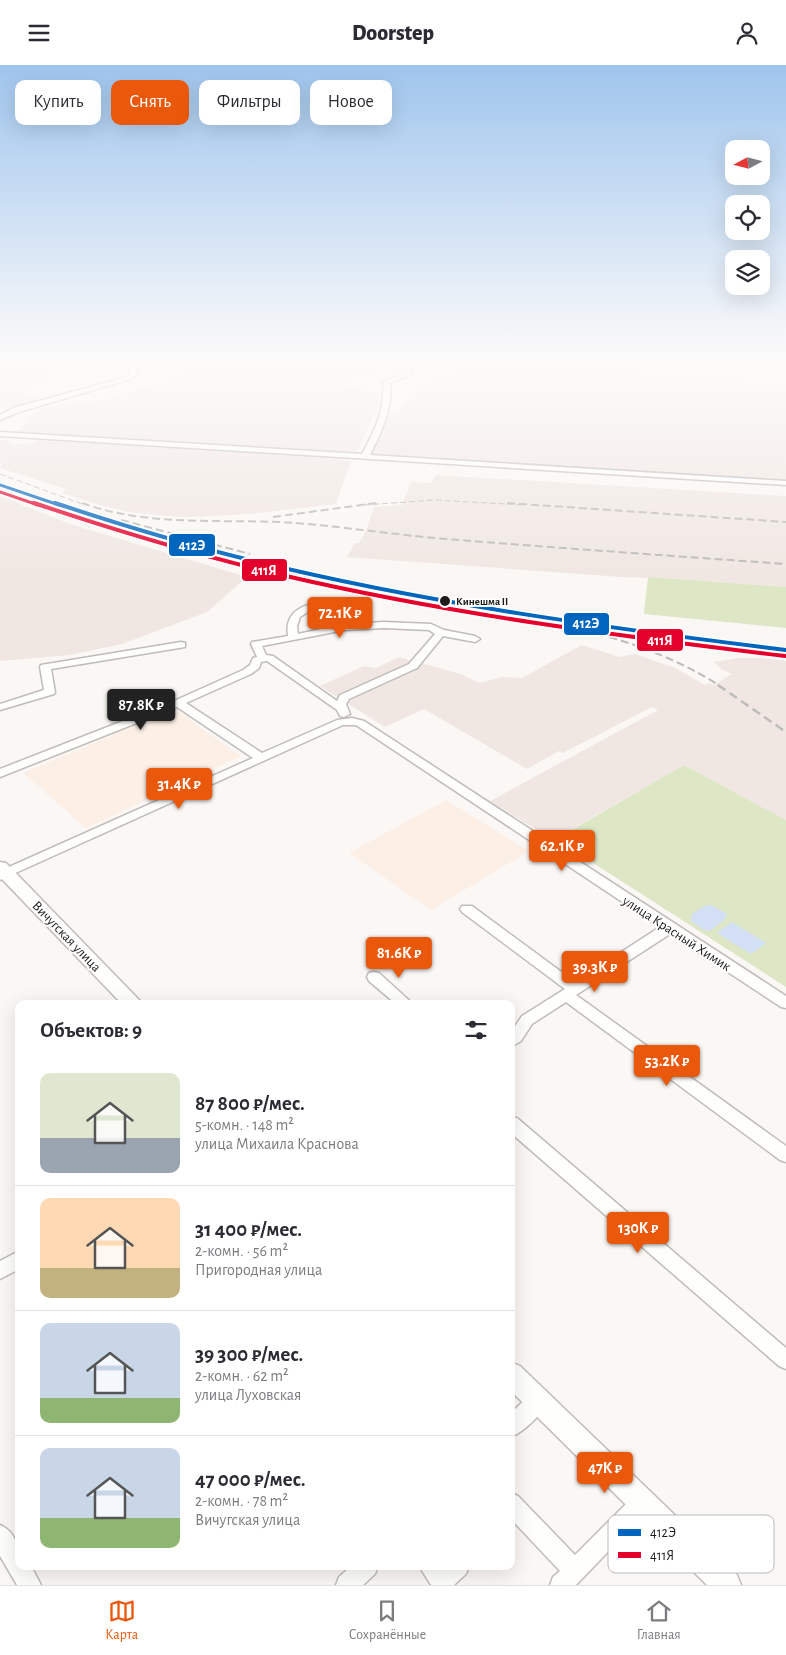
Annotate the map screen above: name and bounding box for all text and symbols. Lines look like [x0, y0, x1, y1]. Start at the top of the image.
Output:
icon: menu [25, 19, 53, 47]
icon: person [733, 19, 761, 47]
text: Doorstep [352, 22, 434, 44]
chip: Купить [15, 80, 101, 125]
chip: Снять [111, 80, 189, 125]
chip: Фильтры [199, 80, 300, 125]
chip: Новое [310, 80, 392, 125]
north arrow [725, 140, 770, 185]
map controls [725, 140, 770, 295]
button: locate [725, 195, 770, 240]
button: layers [725, 250, 770, 295]
line badge: 412Э [168, 533, 216, 557]
text: 412Э [179, 539, 205, 553]
line badge: 411Я [241, 558, 288, 582]
text: 411Я [251, 564, 277, 578]
marker: Кинешма II [438, 594, 452, 608]
place label: Кинешма II [456, 596, 508, 607]
pin: 72.1K ₽ [294, 597, 386, 639]
text: 72.1K ₽ [318, 605, 362, 621]
line badge: 412Э [563, 612, 610, 636]
text: 412Э [573, 617, 599, 631]
line badge: 411Я [636, 628, 684, 652]
text: 411Я [647, 634, 673, 648]
pin: 87.8K ₽ [95, 689, 187, 731]
text: 87.8K ₽ [118, 697, 164, 713]
pin: 31.4K ₽ [133, 767, 225, 810]
text: 31.4K ₽ [157, 776, 201, 792]
pin: 62.1K ₽ [516, 829, 608, 872]
text: 62.1K ₽ [540, 838, 584, 854]
street label: улица Красный Химик [619, 893, 734, 974]
street label: Вичугская улица [29, 899, 104, 975]
pin: 81.6K ₽ [353, 937, 445, 979]
text: 81.6K ₽ [377, 945, 421, 961]
pin: 39.3K ₽ [549, 951, 641, 993]
text: 39.3K ₽ [573, 959, 617, 975]
icon: filters [462, 1016, 490, 1044]
text: Объектов: 9 [40, 1020, 142, 1041]
pin: 53.2K ₽ [621, 1045, 713, 1087]
text: 53.2K ₽ [645, 1053, 689, 1069]
icon: home [80, 1093, 140, 1153]
text: 87 800 ₽/мес. [195, 1093, 305, 1114]
text: 5-комн. · 148 m² [195, 1117, 294, 1133]
text: улица Михаила Краснова [195, 1136, 359, 1152]
pin: 130K ₽ [597, 1211, 679, 1254]
icon: home [80, 1218, 140, 1278]
text: 31 400 ₽/мес. [195, 1219, 302, 1240]
text: 130K ₽ [618, 1220, 658, 1236]
text: 2-комн. · 56 m² [195, 1243, 288, 1259]
text: Пригородная улица [195, 1262, 322, 1278]
icon: home [80, 1343, 140, 1403]
text: 39 300 ₽/мес. [195, 1344, 303, 1365]
text: 2-комн. · 62 m² [195, 1368, 289, 1384]
text: улица Луховская [195, 1387, 301, 1403]
pin: 47K ₽ [570, 1451, 640, 1494]
text: 47K ₽ [588, 1460, 622, 1476]
icon: home [80, 1468, 140, 1528]
text: 47 000 ₽/мес. [195, 1469, 306, 1490]
text: 2-комн. · 78 m² [195, 1493, 288, 1509]
text: Вичугская улица [195, 1512, 300, 1528]
legend [608, 1515, 774, 1573]
text: 412Э [650, 1526, 676, 1540]
text: 411Я [650, 1549, 674, 1563]
tab: Карта [105, 1597, 138, 1644]
tab: Сохранённые [349, 1597, 426, 1644]
tab: Главная [637, 1597, 681, 1644]

